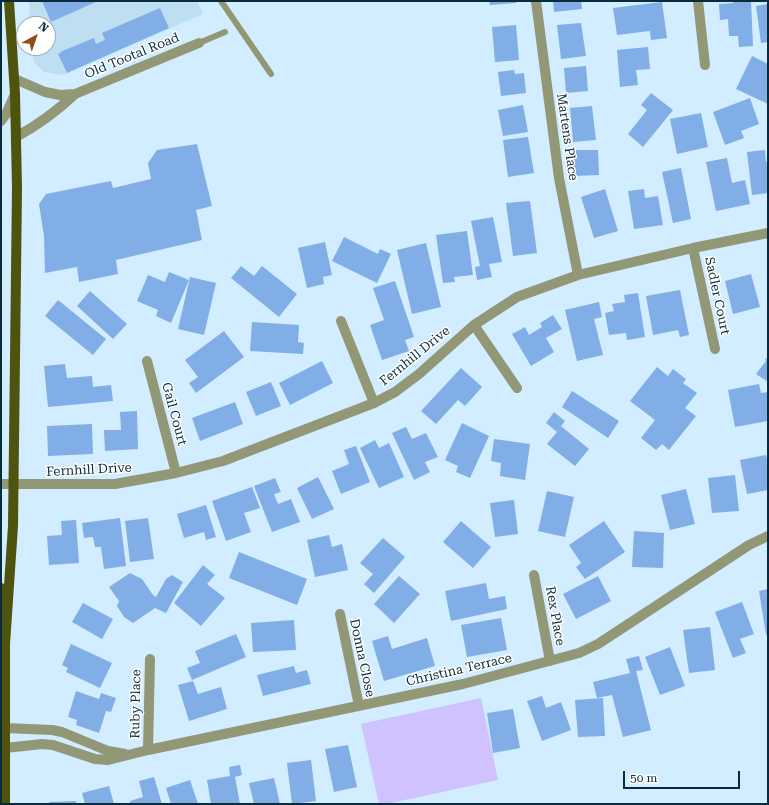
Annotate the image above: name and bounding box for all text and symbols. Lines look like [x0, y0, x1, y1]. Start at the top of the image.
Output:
north arrow [16, 16, 56, 56]
text: N [36, 19, 51, 35]
street label: Old Tootal Road [82, 30, 182, 82]
street label: Martens Place [553, 92, 581, 182]
street label: Sadler Court [701, 256, 733, 336]
street label: Fernhill Drive [377, 323, 453, 389]
street label: Gail Court [158, 381, 190, 447]
street label: Fernhill Drive [46, 460, 132, 480]
street label: Rex Place [542, 585, 568, 647]
street label: Donna Close [346, 617, 378, 699]
street label: Christina Terrace [405, 650, 513, 690]
street label: Ruby Place [128, 669, 144, 739]
scale bar [625, 763, 742, 789]
text: 50 m [630, 771, 657, 785]

